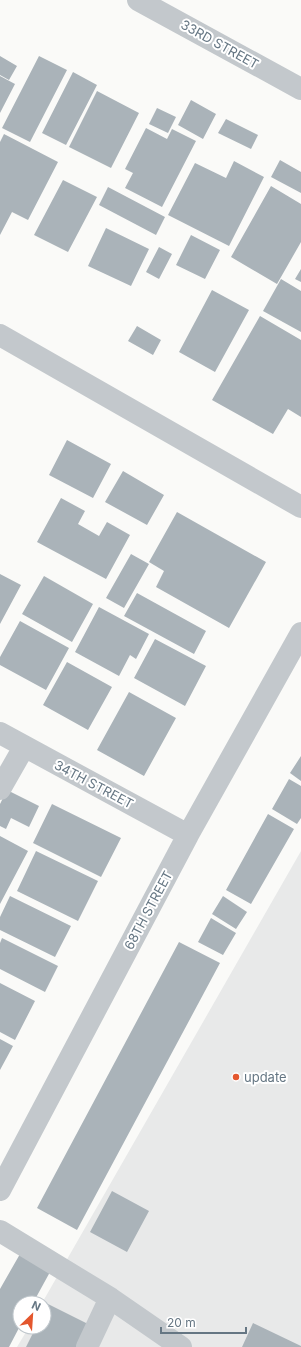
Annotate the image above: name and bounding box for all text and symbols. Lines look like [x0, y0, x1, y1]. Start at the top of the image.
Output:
street label: 33RD STREET [178, 16, 262, 72]
street label: 34TH STREET [52, 756, 136, 812]
street label: 68TH STREET [121, 868, 175, 952]
place label: update [244, 1069, 287, 1085]
marker: update [231, 1072, 241, 1082]
north arrow [12, 1295, 52, 1335]
text: N [29, 1298, 43, 1314]
scale bar [161, 1309, 246, 1335]
text: 20 m [167, 1315, 196, 1330]

